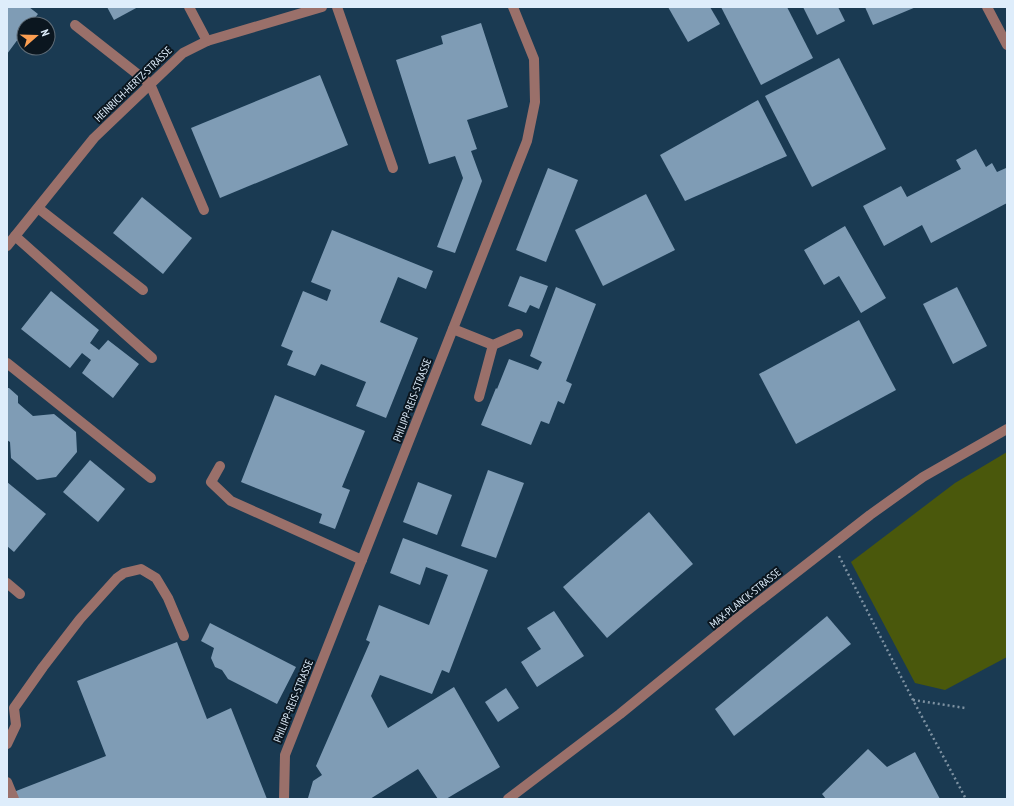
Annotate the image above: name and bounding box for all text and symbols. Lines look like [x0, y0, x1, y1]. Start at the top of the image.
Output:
north arrow [16, 16, 56, 56]
text: N [38, 27, 53, 38]
street label: HEINRICH-HERTZ-STRASSE [91, 43, 175, 125]
street label: PHILIPP-REIS-STRASSE [390, 356, 434, 444]
street label: MAX-PLANCK-STRASSE [707, 565, 784, 631]
street label: PHILIPP-REIS-STRASSE [270, 657, 316, 744]

